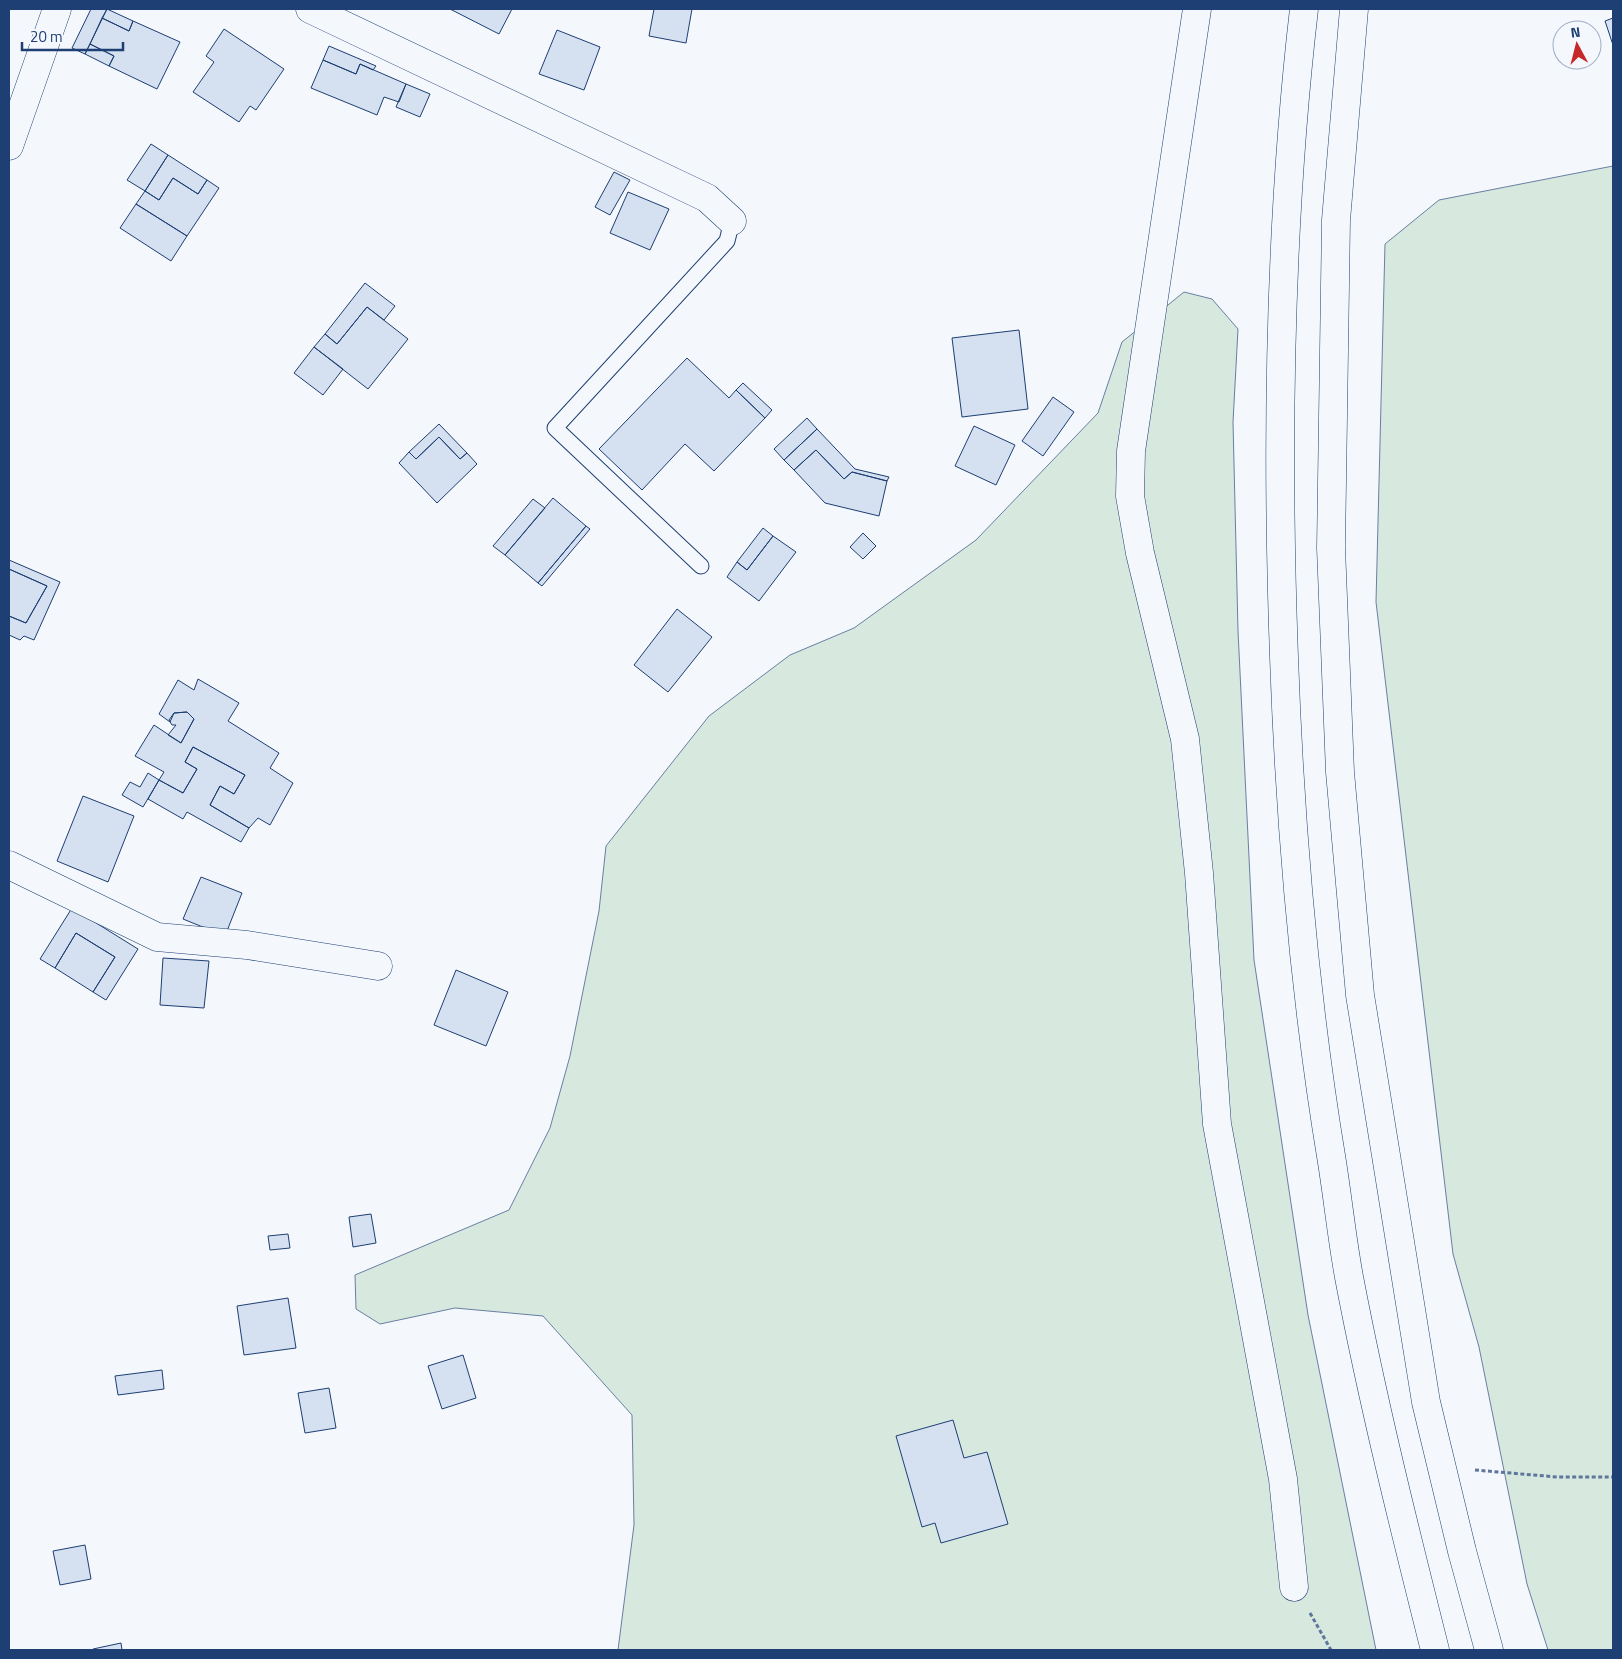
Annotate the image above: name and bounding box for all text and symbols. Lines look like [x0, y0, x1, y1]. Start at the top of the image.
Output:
scale bar [22, 20, 124, 52]
north arrow [1552, 20, 1602, 70]
text: N [1569, 21, 1581, 43]
text: 20 m [30, 25, 63, 48]

